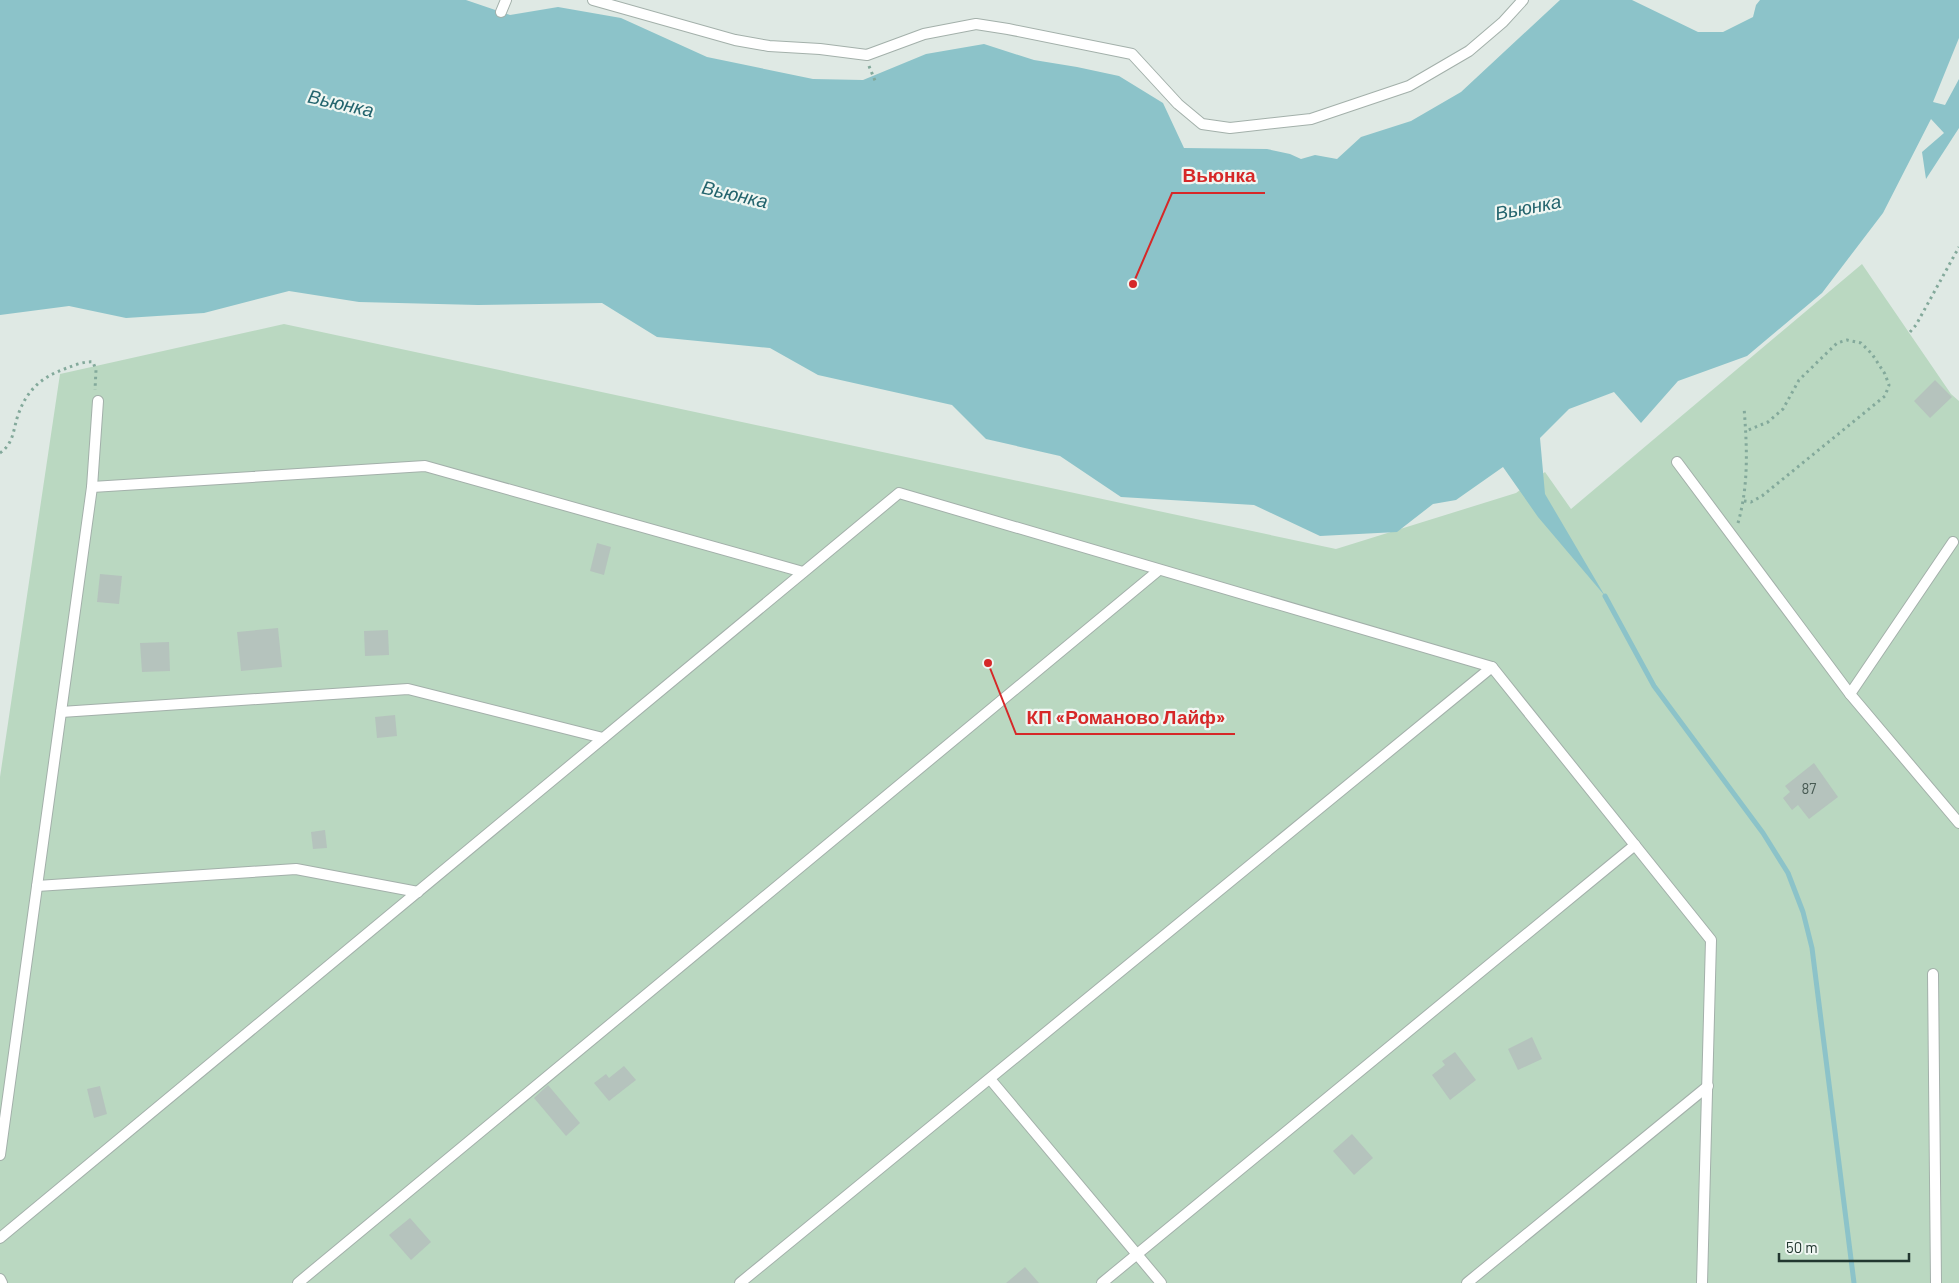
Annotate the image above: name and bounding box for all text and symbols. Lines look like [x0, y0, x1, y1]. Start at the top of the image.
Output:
water label: Вьюнка [306, 84, 376, 121]
callout: Вьюнка [1172, 159, 1265, 193]
text: Вьюнка [1182, 163, 1256, 186]
water label: Вьюнка [700, 175, 770, 212]
water label: Вьюнка [1493, 189, 1563, 224]
callout: КП «Романово Лайф» [1016, 700, 1235, 734]
text: КП «Романово Лайф» [1027, 705, 1225, 728]
house number: 87 [1802, 779, 1816, 797]
scale bar [1779, 1230, 1909, 1262]
text: 50 m [1786, 1238, 1818, 1256]

